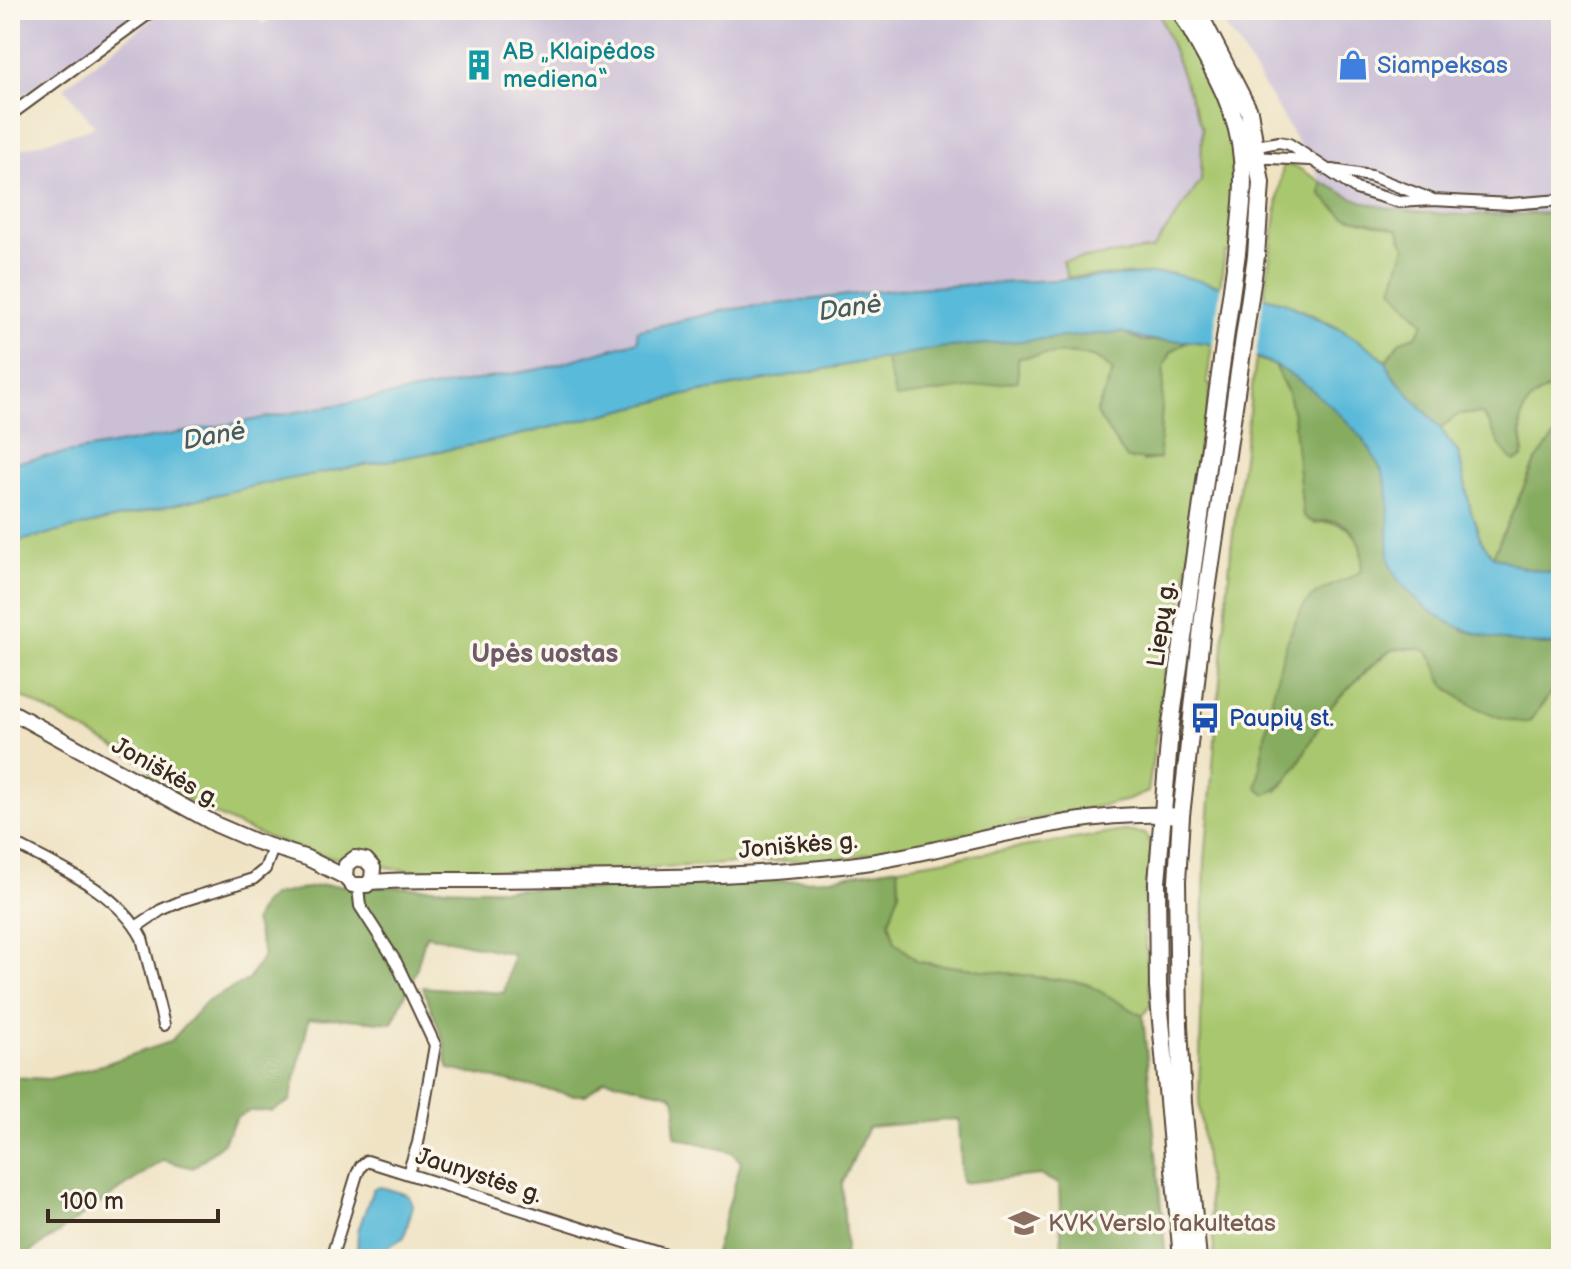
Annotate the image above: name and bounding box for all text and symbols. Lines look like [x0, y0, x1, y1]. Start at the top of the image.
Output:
place label: AB „Klaipėdos mediena“ [503, 37, 655, 94]
building icon: AB „Klaipėdos mediena“ [462, 48, 496, 82]
shop icon: Siampeksas [1336, 48, 1370, 82]
place label: Siampeksas [1377, 51, 1508, 80]
water label: Danė [817, 289, 884, 328]
water label: Danė [181, 416, 248, 457]
street label: Liepų g. [1141, 579, 1182, 669]
district label: Upės uostas [472, 639, 619, 670]
bus stop icon: Paupių st. [1188, 701, 1222, 735]
place label: Paupių st. [1229, 704, 1334, 733]
street label: Joniškės g. [107, 731, 225, 814]
street label: Joniškės g. [737, 826, 859, 865]
street label: Jaunystės g. [412, 1141, 546, 1210]
scale bar [48, 1173, 218, 1223]
text: 100 m [60, 1187, 124, 1216]
school or university icon: KVK Verslo fakultetas [1007, 1206, 1041, 1240]
place label: KVK Verslo fakultetas [1048, 1209, 1276, 1238]

